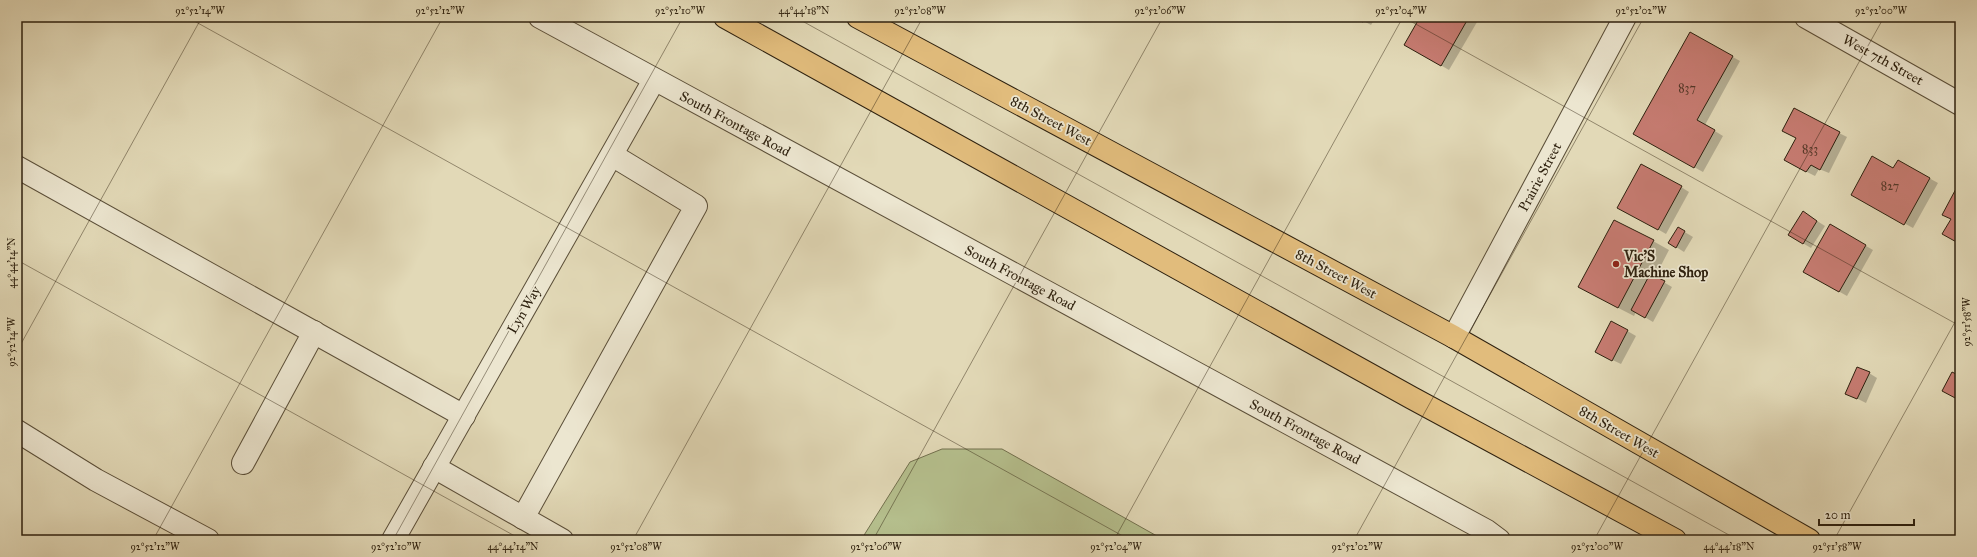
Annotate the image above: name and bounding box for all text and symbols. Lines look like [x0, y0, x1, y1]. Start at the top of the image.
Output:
text: 92°52'14"W [175, 5, 225, 17]
text: 92°52'12"W [415, 5, 465, 17]
text: 92°52'10"W [655, 5, 705, 17]
text: 44°44'18"N [779, 5, 830, 17]
text: 92°52'08"W [894, 5, 946, 17]
text: 92°52'06"W [1134, 5, 1186, 17]
text: 92°52'04"W [1375, 5, 1427, 17]
text: 92°52'02"W [1616, 5, 1667, 17]
text: 92°52'00"W [1855, 5, 1907, 17]
street label: West 7th Street [1840, 31, 1926, 89]
house number: 837 [1678, 81, 1696, 95]
street label: South Frontage Road [677, 88, 793, 160]
street label: 8th Street West [1007, 92, 1095, 150]
street label: Prairie Street [1515, 140, 1565, 214]
house number: 833 [1802, 142, 1818, 156]
house number: 827 [1881, 179, 1899, 193]
text: 44°44'14"N [6, 237, 18, 289]
street label: South Frontage Road [962, 242, 1078, 314]
street label: 8th Street West [1292, 245, 1380, 303]
place label: Vic'S Machine Shop [1623, 248, 1708, 282]
marker: Vic'S Machine Shop [1611, 259, 1621, 269]
street label: Lyn Way [504, 283, 545, 337]
text: 92°51'58"W [1961, 297, 1973, 347]
text: 92°52'14"W [6, 317, 18, 367]
street label: South Frontage Road [1247, 396, 1363, 468]
street label: 8th Street West [1576, 402, 1662, 462]
scale bar [1819, 501, 1914, 527]
text: 20 m [1825, 508, 1851, 522]
text: 92°52'12"W [130, 541, 180, 553]
text: 92°52'10"W [371, 541, 421, 553]
text: 44°44'14"N [487, 541, 539, 553]
text: 92°52'08"W [610, 541, 662, 553]
text: 92°52'06"W [850, 541, 902, 553]
text: 92°52'04"W [1090, 541, 1142, 553]
text: 92°52'02"W [1332, 541, 1383, 553]
text: 92°52'00"W [1571, 541, 1623, 553]
text: 44°44'18"N [1704, 541, 1755, 553]
text: 92°51'58"W [1812, 541, 1862, 553]

